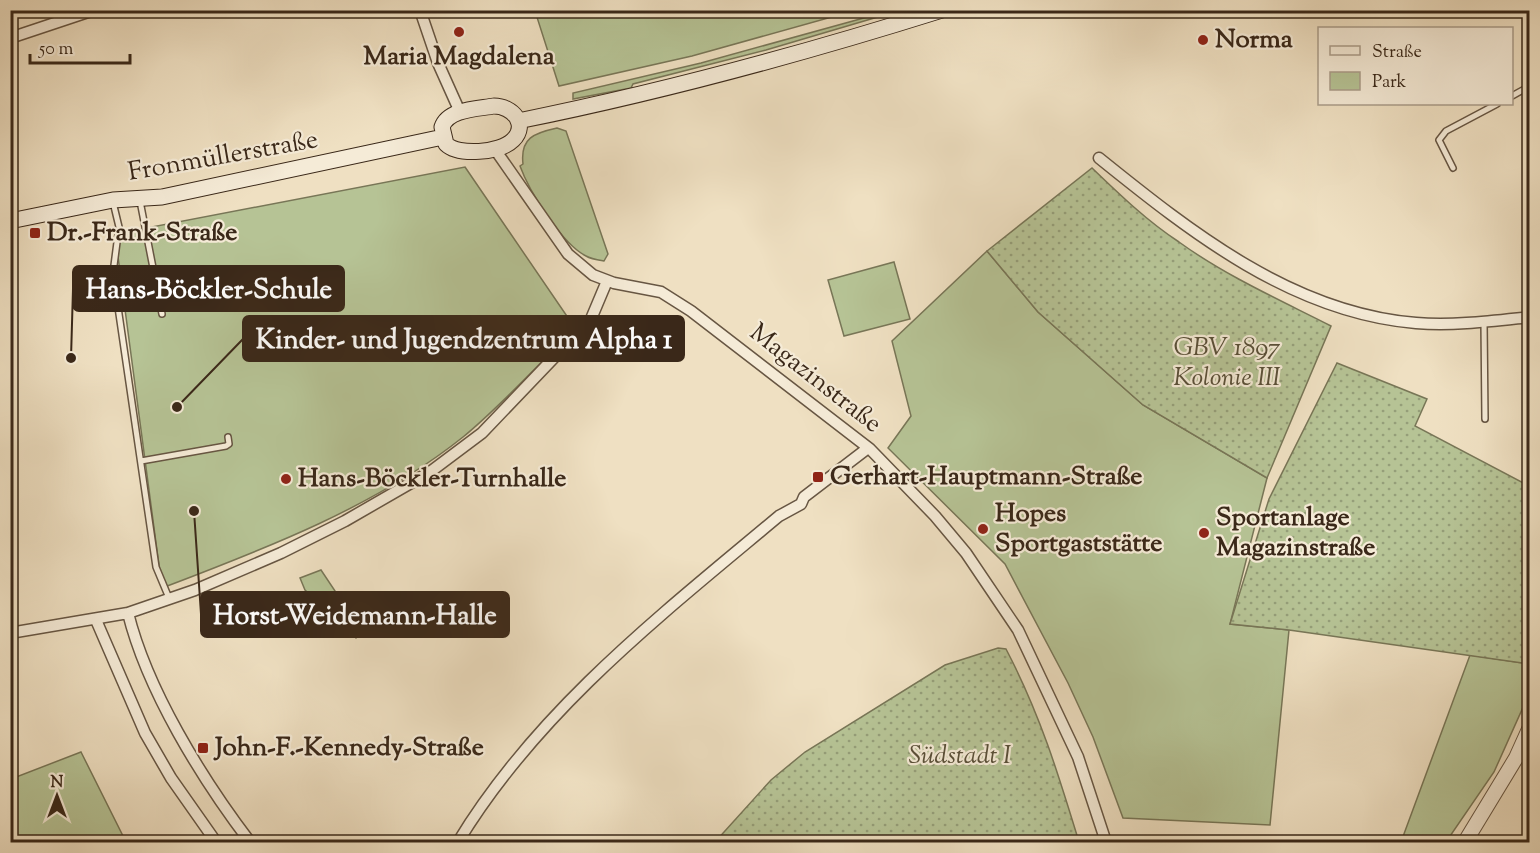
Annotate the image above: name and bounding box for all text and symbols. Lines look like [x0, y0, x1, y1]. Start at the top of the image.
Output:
place label: Norma [1215, 22, 1293, 59]
marker: Maria Magdalena [452, 25, 466, 39]
scale bar [30, 27, 130, 65]
legend [1318, 27, 1513, 105]
marker: Norma [1196, 33, 1210, 47]
text: 50 m [38, 37, 74, 63]
place label: Maria Magdalena [363, 39, 555, 76]
text: Straße [1372, 40, 1422, 66]
text: Park [1372, 70, 1407, 96]
street label: Fronmüllerstraße [125, 122, 321, 192]
place label: Dr.-Frank-Straße [47, 215, 237, 252]
marker: Dr.-Frank-Straße [28, 226, 42, 240]
callout: Hans-Böckler-Schule [73, 266, 344, 311]
text: Hans-Böckler-Schule [86, 272, 332, 311]
street label: Magazinstraße [741, 315, 889, 443]
callout: Kinder- und Jugendzentrum Alpha 1 [243, 316, 684, 361]
text: Kinder- und Jugendzentrum Alpha 1 [256, 322, 673, 361]
park label: GBV 1897 Kolonie III [1173, 330, 1281, 397]
place label: Gerhart-Hauptmann-Straße [830, 459, 1142, 496]
place label: Hans-Böckler-Turnhalle [298, 461, 566, 498]
marker: Gerhart-Hauptmann-Straße [811, 470, 825, 484]
marker: Hans-Böckler-Turnhalle [279, 472, 293, 486]
place label: Hopes Sportgaststätte [995, 496, 1162, 563]
place label: Sportanlage Magazinstraße [1216, 500, 1375, 567]
marker: Hopes Sportgaststätte [976, 522, 990, 536]
marker: Sportanlage Magazinstraße [1197, 526, 1211, 540]
callout: Horst-Weidemann-Halle [201, 592, 509, 637]
text: Horst-Weidemann-Halle [213, 598, 497, 637]
place label: John-F.-Kennedy-Straße [213, 730, 484, 767]
park label: Südstadt I [908, 738, 1012, 775]
marker: John-F.-Kennedy-Straße [196, 741, 210, 755]
north arrow [27, 766, 87, 826]
text: N [51, 772, 64, 795]

